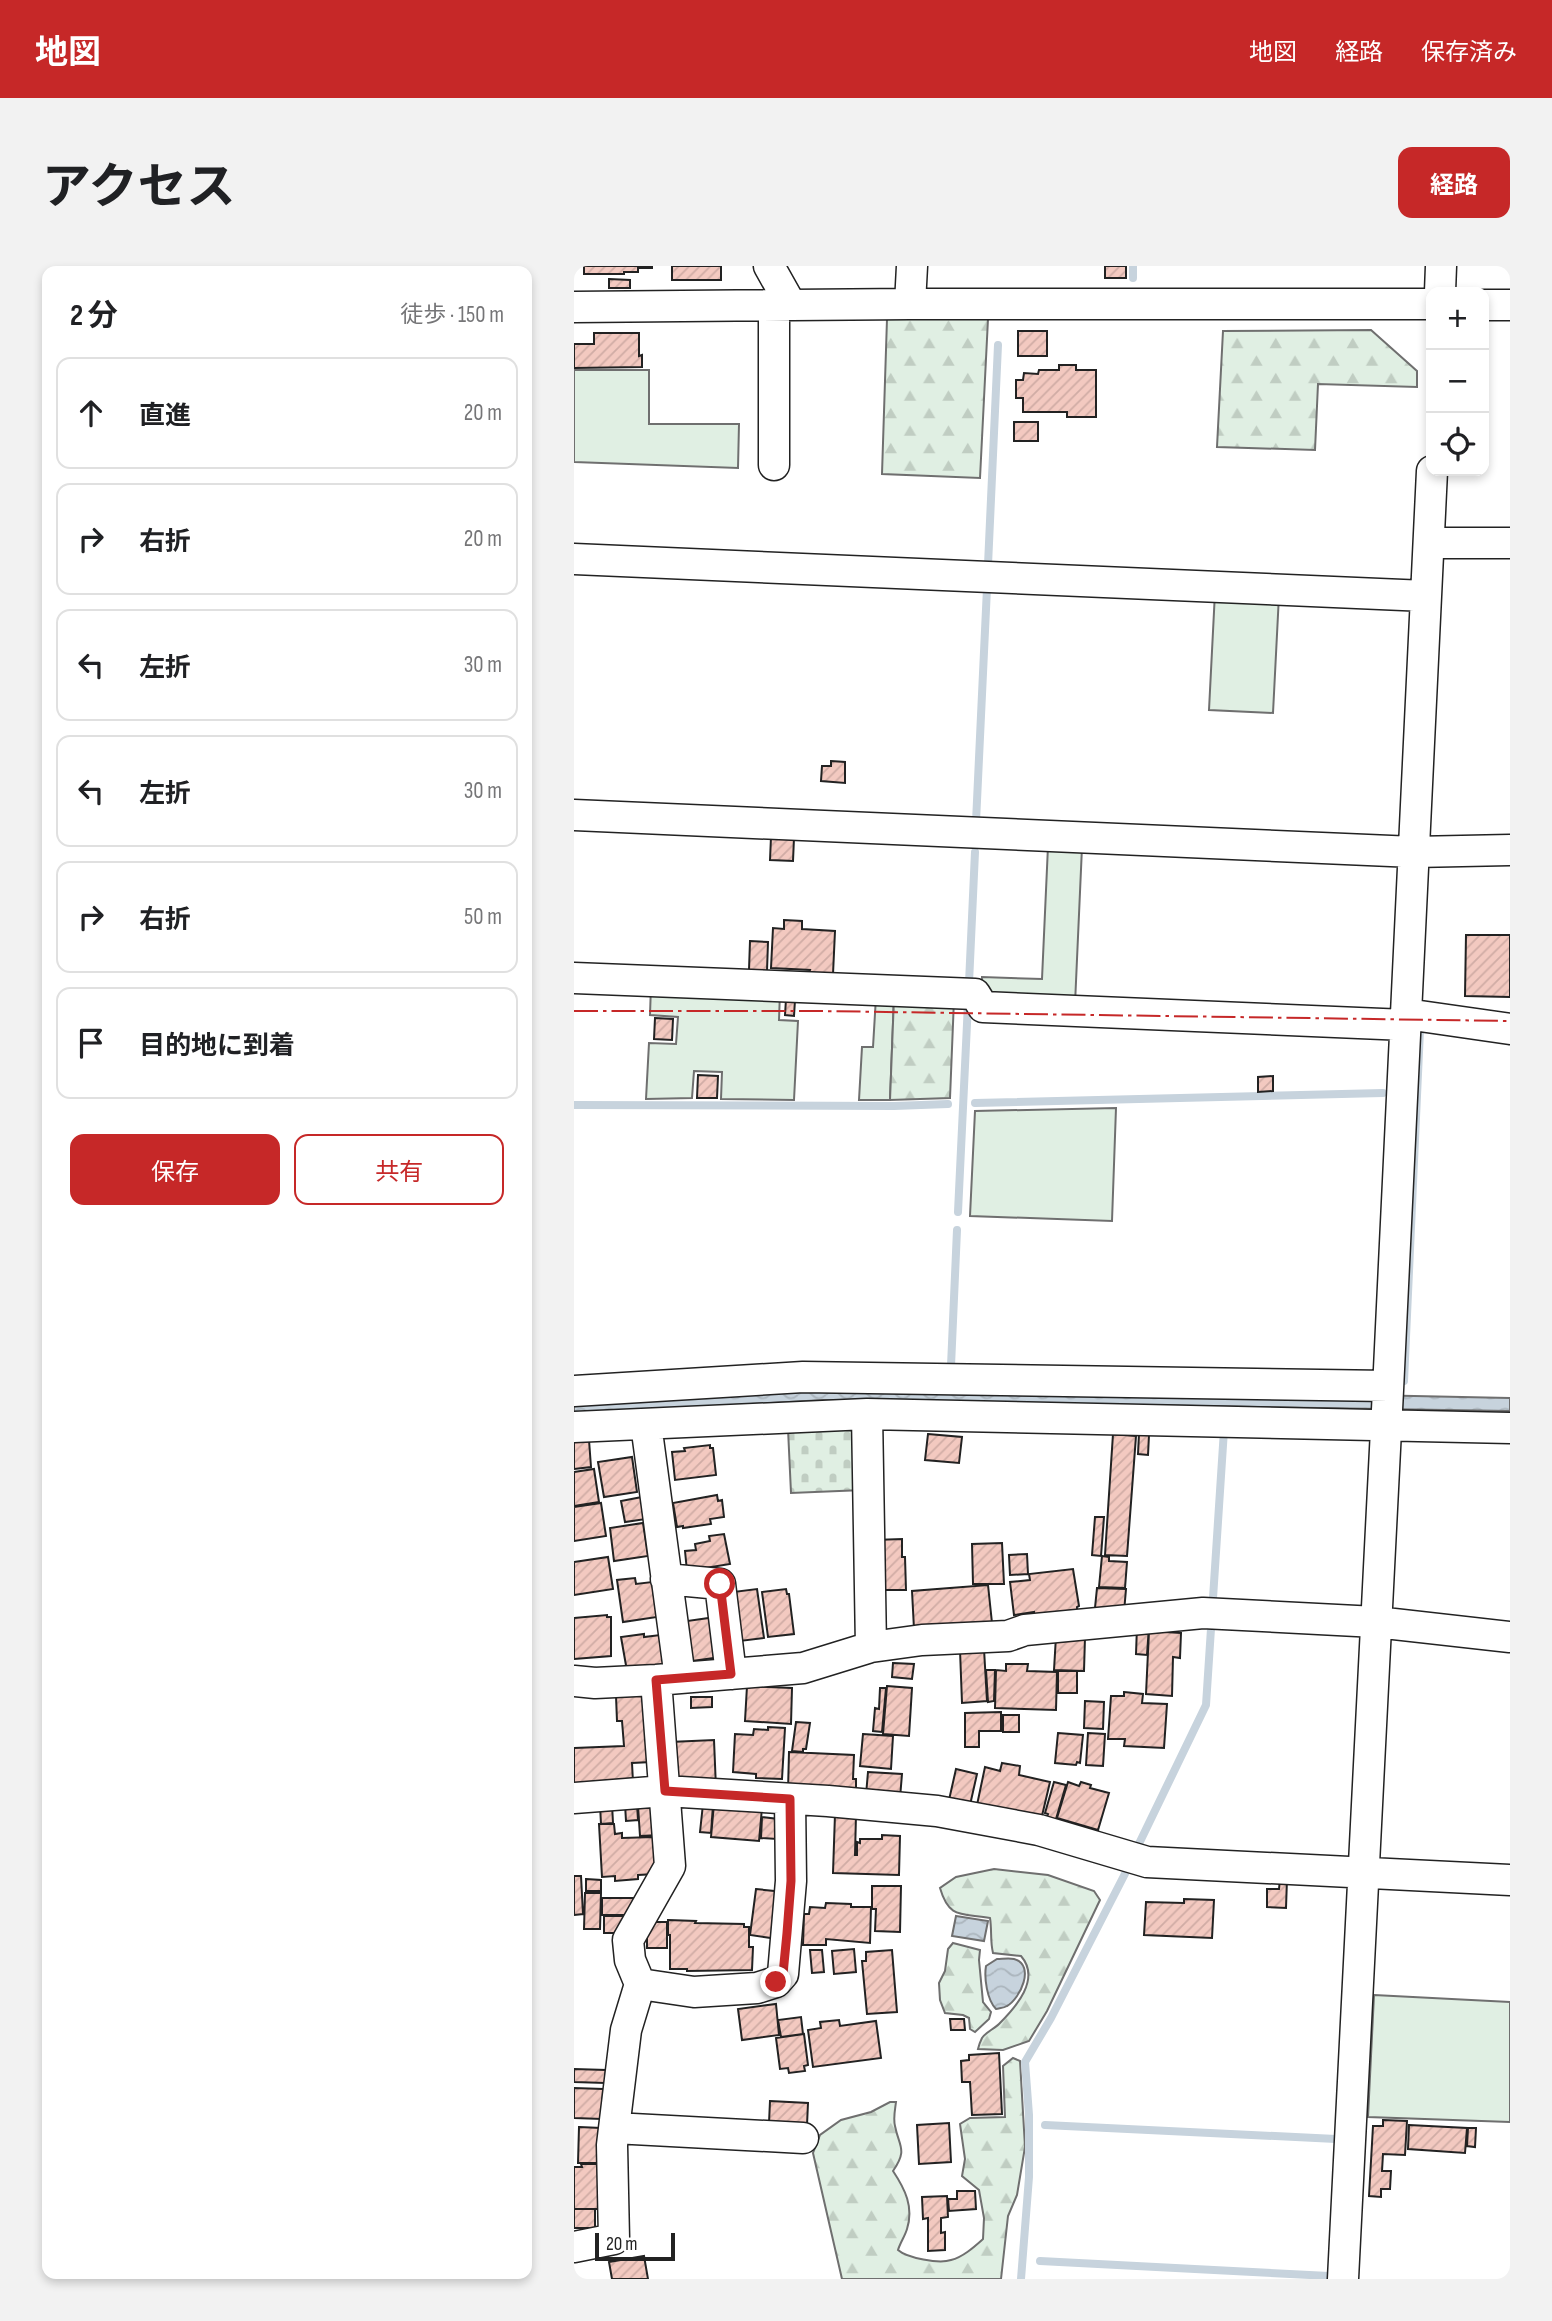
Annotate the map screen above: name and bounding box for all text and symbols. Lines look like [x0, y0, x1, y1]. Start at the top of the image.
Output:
text: 地図 [35, 33, 101, 73]
text: 地図 [1249, 38, 1297, 67]
text: 経路 [1335, 38, 1383, 67]
text: 保存済み [1421, 38, 1517, 67]
button: 経路 [1398, 147, 1510, 218]
text: アクセス [42, 159, 236, 218]
map controls [1426, 287, 1489, 476]
button: + [1426, 287, 1489, 350]
text: 2 分 [70, 298, 118, 334]
text: 徒歩 · 150 m [400, 301, 504, 329]
button: − [1426, 350, 1489, 413]
icon: ahead [72, 394, 110, 432]
text: 20 m [464, 399, 502, 427]
text: 直進 [139, 401, 191, 432]
button: locate [1426, 413, 1489, 476]
icon: right [72, 520, 110, 558]
text: 20 m [464, 525, 502, 553]
text: 右折 [139, 527, 191, 558]
icon: left [72, 646, 110, 684]
text: 30 m [464, 651, 502, 679]
text: 左折 [139, 653, 191, 684]
icon: left [72, 772, 110, 810]
text: 30 m [464, 777, 502, 805]
text: 左折 [139, 779, 191, 810]
icon: right [72, 898, 110, 936]
text: 50 m [464, 903, 502, 931]
text: 右折 [139, 905, 191, 936]
icon: arrive [72, 1024, 110, 1062]
text: 目的地に到着 [139, 1031, 295, 1062]
button: 保存 [70, 1134, 280, 1205]
button: 共有 [294, 1134, 504, 1205]
route start [704, 1568, 735, 1599]
route end [760, 1966, 791, 1997]
scale bar [595, 2230, 676, 2262]
text: 20 m [606, 2233, 638, 2256]

